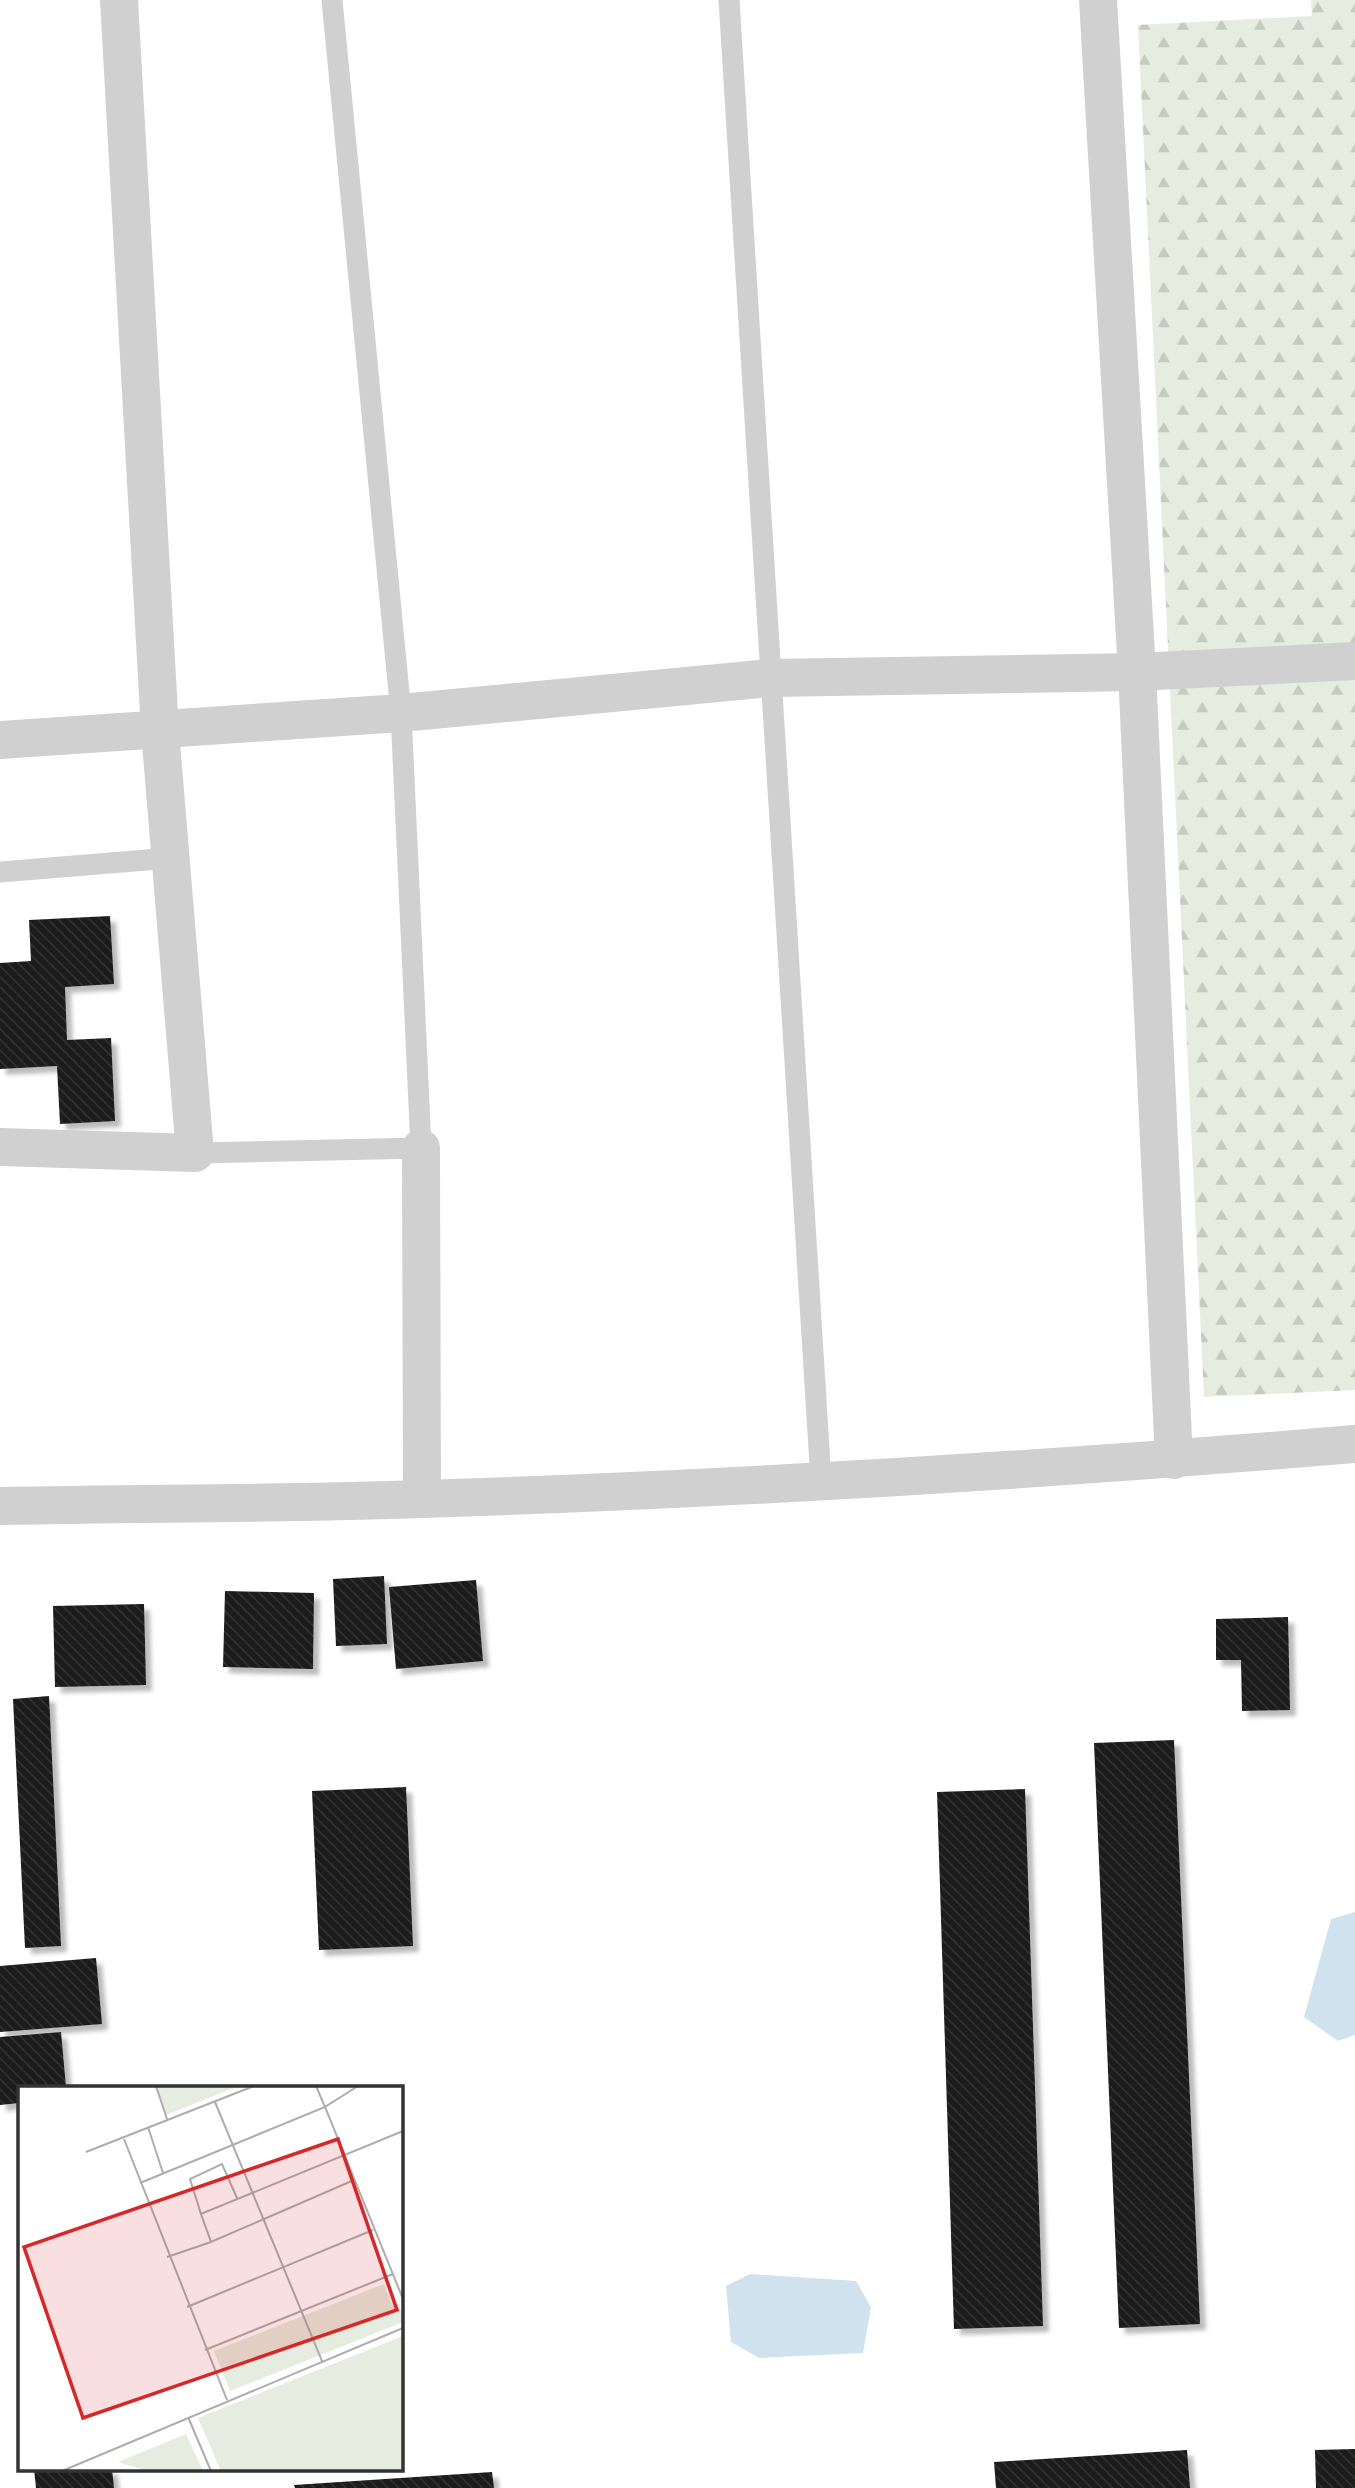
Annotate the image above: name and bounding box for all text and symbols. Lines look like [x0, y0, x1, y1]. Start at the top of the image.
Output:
inset map [18, 2086, 402, 2470]

